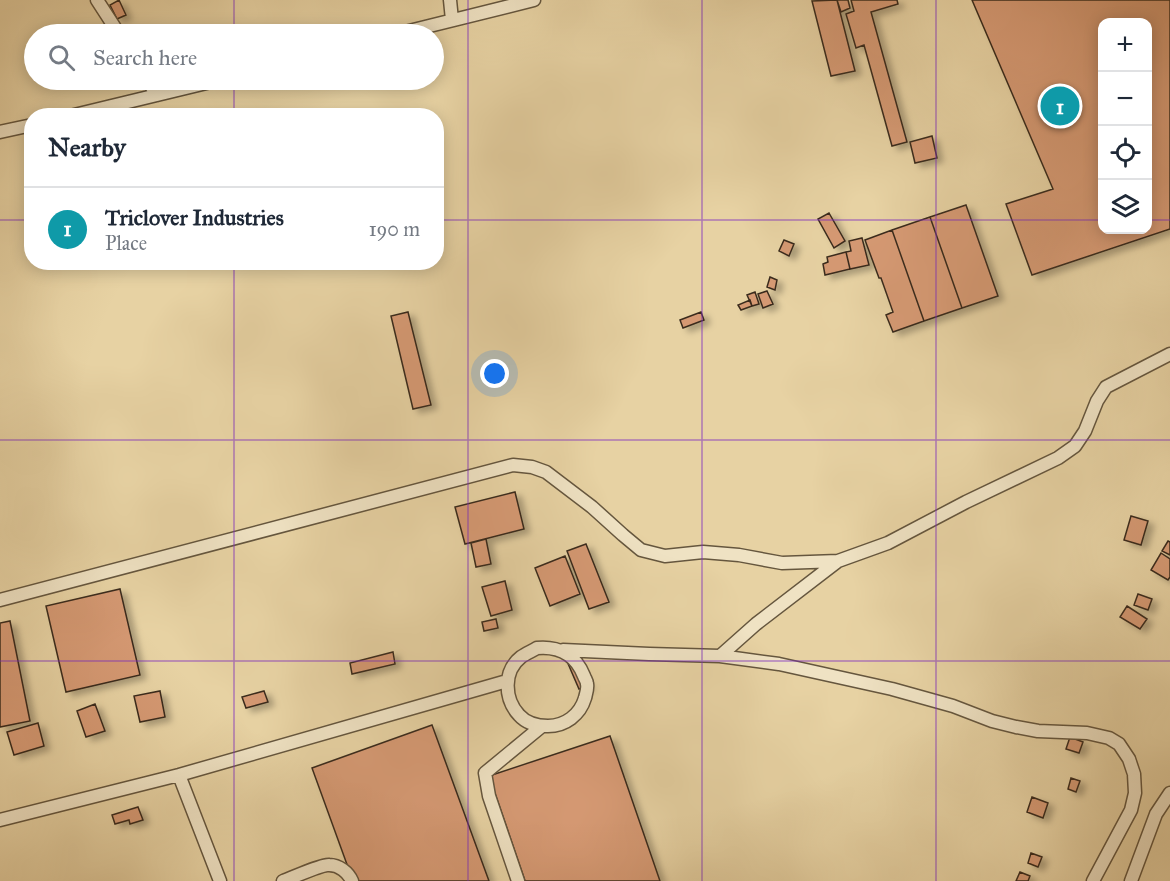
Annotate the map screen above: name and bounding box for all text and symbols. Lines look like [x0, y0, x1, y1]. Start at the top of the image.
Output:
map controls [1098, 18, 1152, 234]
button: + [1098, 18, 1152, 72]
search box [24, 24, 444, 90]
icon: search [45, 41, 78, 74]
text: Search here [93, 44, 197, 71]
button: − [1098, 72, 1152, 126]
pin: 1 [1040, 84, 1080, 128]
button: locate [1098, 126, 1152, 180]
text: Nearby [48, 131, 126, 163]
button: layers [1098, 180, 1152, 234]
text: Triclover Industries [105, 204, 284, 231]
text: 1 [64, 217, 71, 241]
text: 190 m [369, 217, 420, 241]
text: Place [105, 231, 147, 255]
your location [480, 359, 509, 388]

